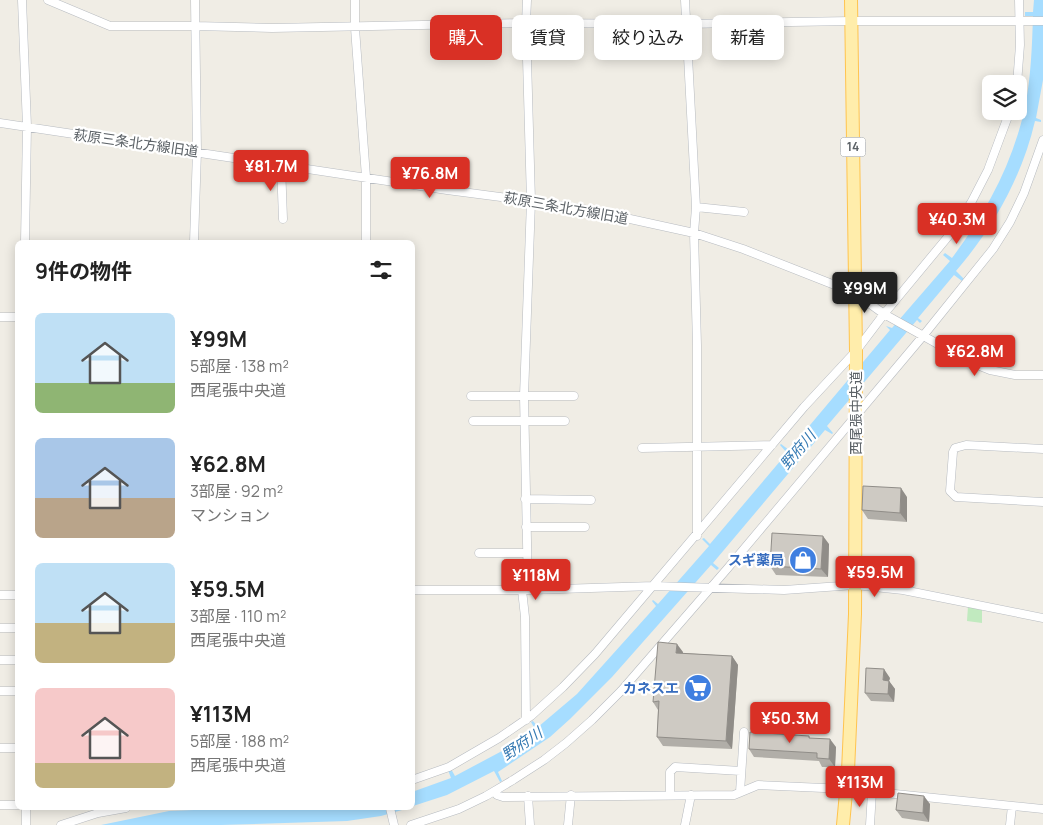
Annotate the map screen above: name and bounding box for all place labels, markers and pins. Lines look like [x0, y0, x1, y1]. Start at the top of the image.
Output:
pin: ¥81.7M [230, 150, 312, 192]
pin: ¥76.8M [389, 156, 471, 199]
pin: ¥40.3M [916, 202, 998, 245]
pin: ¥99M [835, 272, 895, 314]
pin: ¥62.8M [934, 334, 1016, 377]
shop icon: スギ薬局 [788, 545, 818, 575]
place label: スギ薬局 [728, 550, 784, 569]
pin: ¥59.5M [834, 556, 916, 598]
pin: ¥118M [501, 558, 571, 601]
supermarket icon: カネスエ [683, 673, 713, 703]
place label: カネスエ [623, 678, 679, 697]
pin: ¥50.3M [749, 702, 831, 744]
pin: ¥113M [825, 766, 895, 808]

